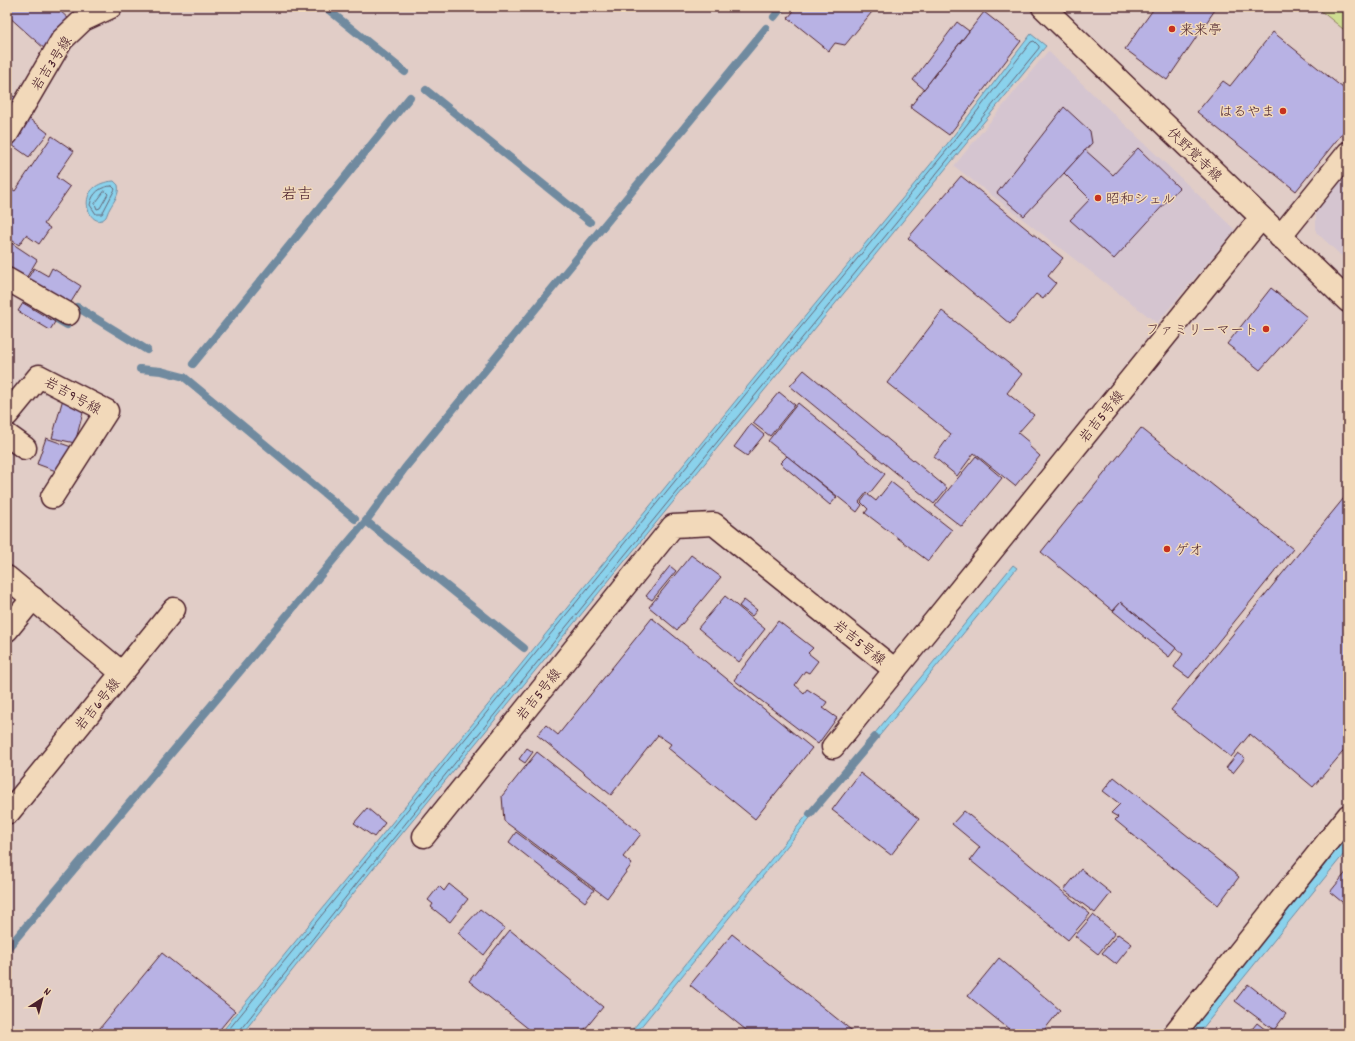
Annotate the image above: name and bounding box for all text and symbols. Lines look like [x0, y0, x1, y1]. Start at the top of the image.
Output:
place label: 来来亭 [1180, 21, 1222, 41]
marker: 来来亭 [1167, 24, 1177, 34]
street label: 岩吉3号線 [27, 33, 78, 96]
place label: はるやま [1219, 103, 1275, 123]
marker: はるやま [1278, 106, 1288, 116]
street label: 伏野覚寺線 [1161, 124, 1226, 187]
district label: 岩吉 [281, 184, 313, 207]
place label: 昭和シェル [1106, 190, 1176, 210]
marker: 昭和シェル [1093, 193, 1103, 203]
place label: ファミリーマート [1146, 321, 1258, 341]
marker: ファミリーマート [1261, 324, 1271, 334]
street label: 岩吉9号線 [40, 373, 104, 421]
street label: 岩吉5号線 [1075, 387, 1130, 448]
place label: ゲオ [1175, 541, 1203, 561]
marker: ゲオ [1162, 544, 1172, 554]
street label: 岩吉5号線 [828, 616, 889, 671]
street label: 岩吉5号線 [512, 665, 567, 726]
street label: 岩吉6号線 [71, 675, 126, 736]
north arrow [22, 979, 62, 1019]
text: N [40, 984, 54, 1001]

